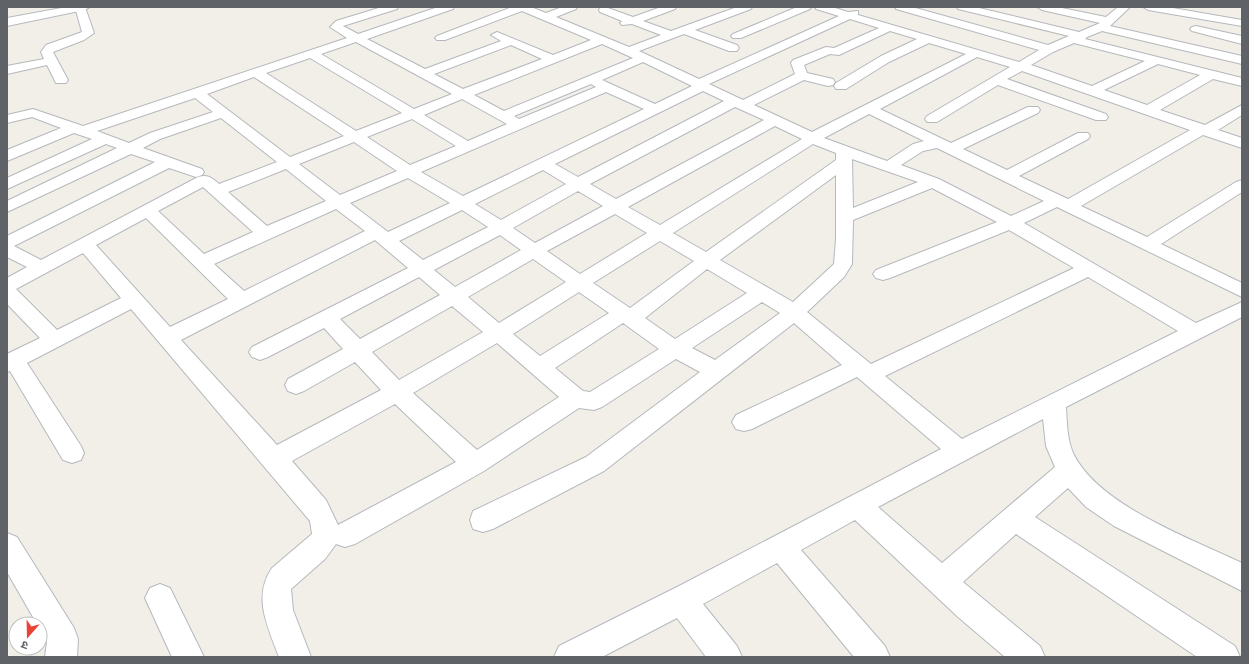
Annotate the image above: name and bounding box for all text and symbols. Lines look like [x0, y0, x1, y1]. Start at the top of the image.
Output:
north arrow [8, 616, 48, 656]
text: उ [19, 638, 30, 653]

